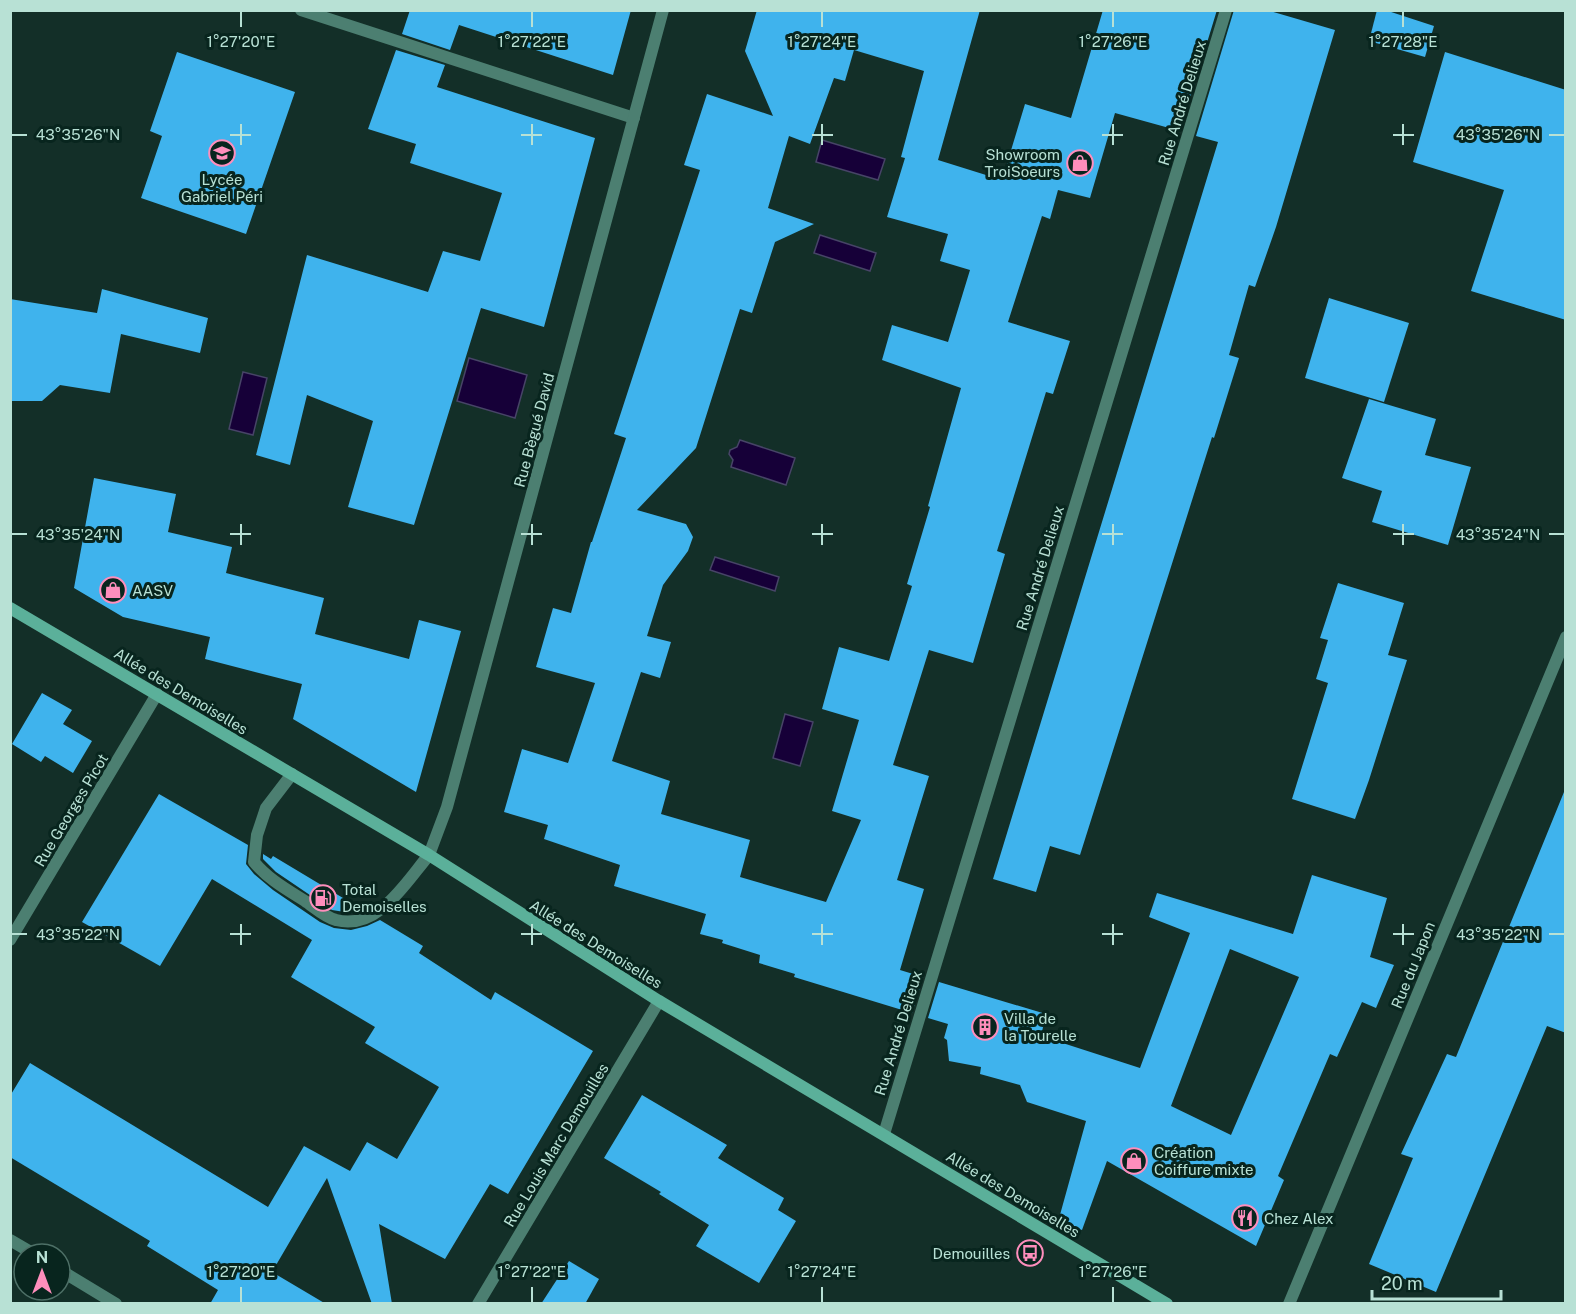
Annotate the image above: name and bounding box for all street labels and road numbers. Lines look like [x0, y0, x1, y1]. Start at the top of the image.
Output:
street label: Rue André Delieux [1155, 39, 1209, 167]
street label: Rue Bègué David [511, 371, 557, 489]
street label: Rue André Delieux [1013, 504, 1067, 632]
street label: Allée des Demoiselles [111, 644, 251, 738]
street label: Rue Georges Picot [31, 750, 111, 869]
street label: Allée des Demoiselles [527, 896, 665, 992]
street label: Rue du Japon [1388, 919, 1438, 1011]
street label: Rue André Delieux [871, 969, 925, 1097]
street label: Rue Louis Marc Demouilles [500, 1060, 612, 1230]
street label: Allée des Demoiselles [943, 1147, 1083, 1241]

